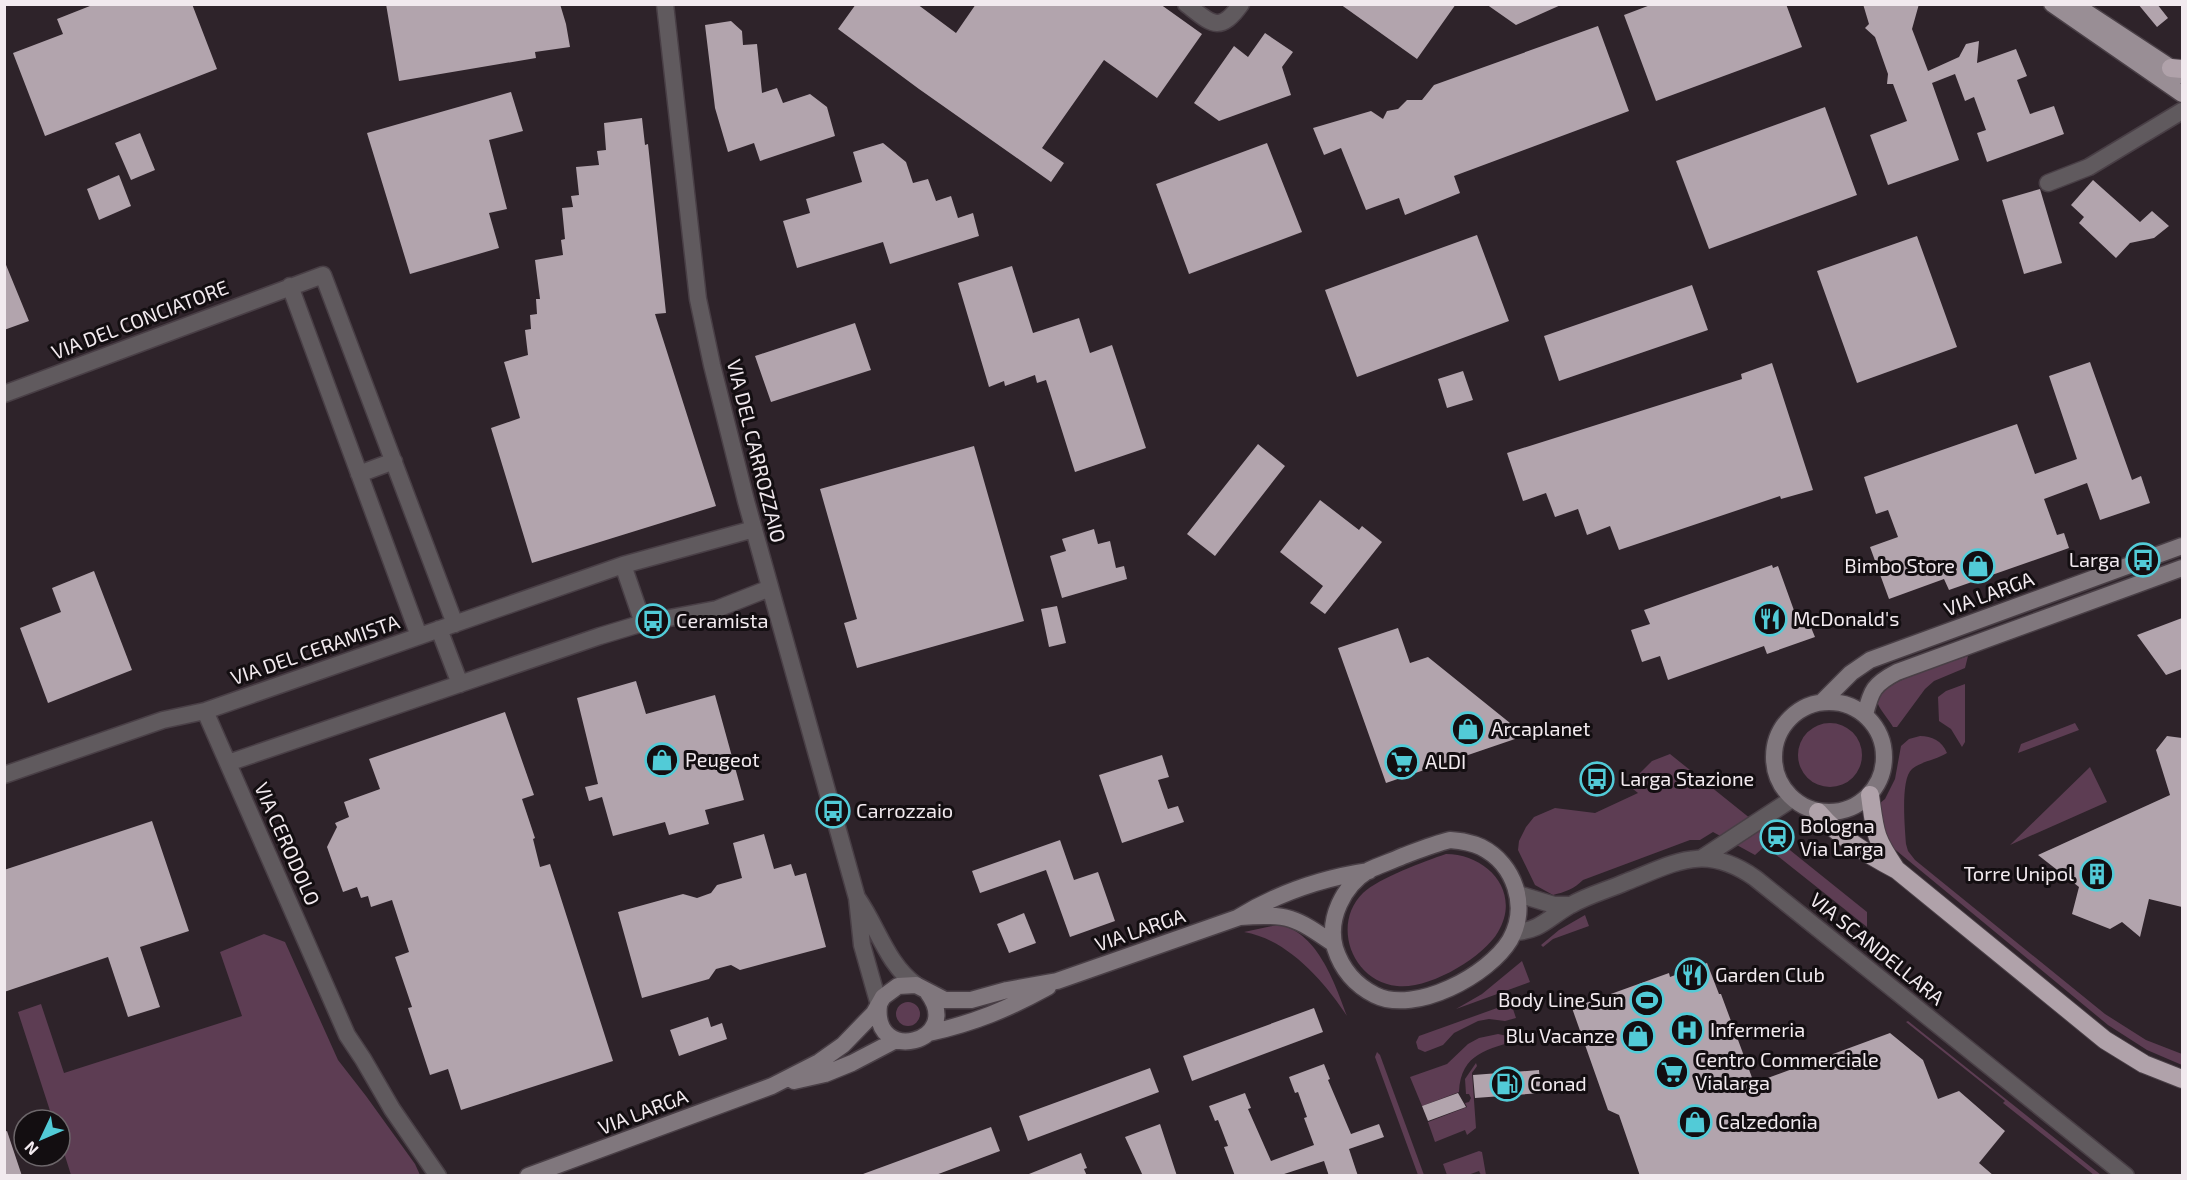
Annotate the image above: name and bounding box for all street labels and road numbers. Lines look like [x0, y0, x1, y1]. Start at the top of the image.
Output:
street label: VIA DEL CONCIATORE [48, 274, 231, 364]
street label: VIA DEL CARROZZAIO [723, 357, 791, 545]
street label: VIA LARGA [1940, 566, 2037, 620]
street label: VIA DEL CERAMISTA [227, 609, 403, 689]
street label: VIA CERODOLO [250, 778, 326, 909]
street label: VIA SCANDELLARA [1806, 887, 1950, 1010]
street label: VIA LARGA [1091, 902, 1189, 956]
street label: VIA LARGA [594, 1083, 691, 1139]

